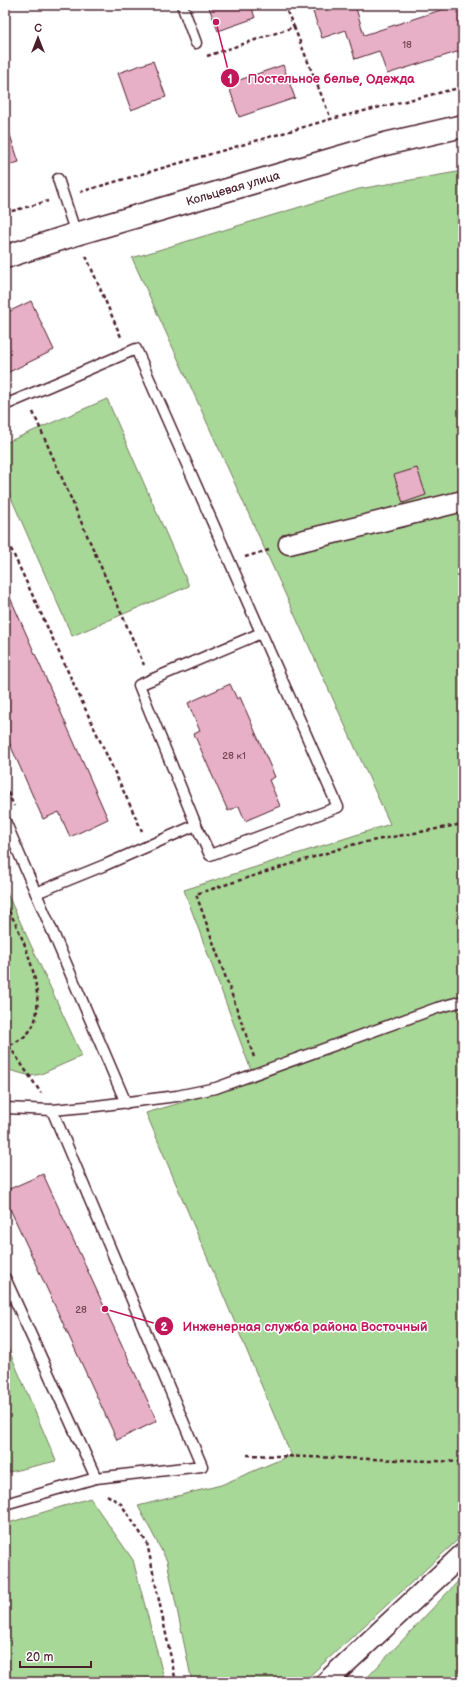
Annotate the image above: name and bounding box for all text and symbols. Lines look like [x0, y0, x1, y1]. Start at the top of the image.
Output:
north arrow [18, 18, 58, 58]
text: С [34, 22, 42, 35]
house number: 18 [402, 39, 412, 51]
callout: Постельное белье, Одежда [220, 66, 423, 91]
text: Постельное белье, Одежда [247, 71, 415, 87]
text: 1 [227, 72, 233, 87]
street label: Кольцевая улица [184, 168, 282, 210]
house number: 28 к1 [222, 750, 246, 762]
house number: 28 [75, 1304, 87, 1316]
callout: Инженерная служба района Восточный [154, 1314, 435, 1339]
text: Инженерная служба района Восточный [182, 1319, 428, 1335]
text: 2 [160, 1320, 168, 1335]
scale bar [20, 1643, 91, 1669]
text: 20 m [26, 1650, 53, 1665]

